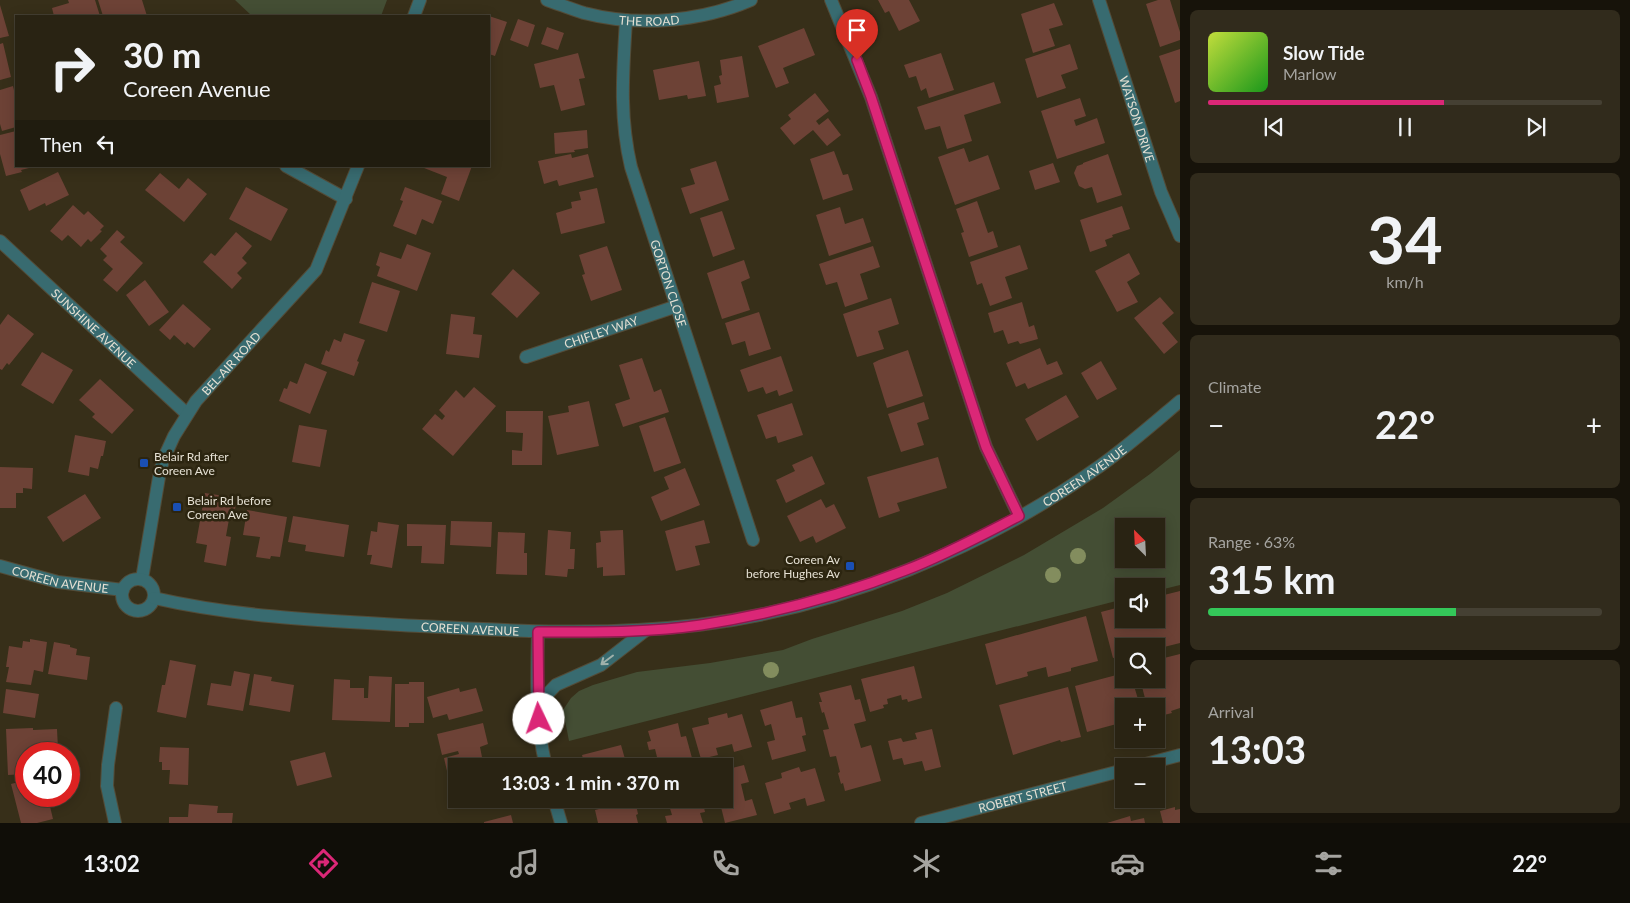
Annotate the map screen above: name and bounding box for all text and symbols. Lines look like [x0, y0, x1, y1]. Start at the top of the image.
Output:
pin [836, 9, 878, 60]
street label: THE ROAD [618, 12, 680, 28]
icon: arrive [843, 16, 871, 44]
text: 30 m [123, 33, 201, 75]
icon: right [40, 35, 105, 100]
text: Slow Tide [1283, 41, 1365, 64]
text: Marlow [1283, 64, 1337, 83]
street label: WATSON DRIVE [1116, 74, 1158, 164]
text: Coreen Avenue [123, 75, 271, 102]
icon: previous [1260, 113, 1288, 141]
icon: pause [1391, 113, 1419, 141]
icon: next [1522, 113, 1550, 141]
icon: left [92, 130, 120, 158]
text: Then [40, 133, 82, 156]
text: 34 [1367, 200, 1443, 278]
street label: GORTON CLOSE [648, 238, 690, 329]
text: km/h [1386, 272, 1424, 291]
street label: SUNSHINE AVENUE [49, 285, 139, 371]
street label: CHIFLEY WAY [562, 312, 640, 351]
street label: BEL-AIR ROAD [198, 328, 263, 398]
text: Climate [1208, 377, 1261, 396]
text: 22° [1375, 401, 1435, 447]
text: − [1208, 408, 1224, 442]
text: + [1586, 408, 1602, 442]
street label: COREEN AVENUE [1039, 442, 1129, 510]
place label: Belair Rd after Coreen Ave [154, 449, 229, 478]
marker: Belair Rd after Coreen Ave [138, 457, 150, 469]
place label: Belair Rd before Coreen Ave [187, 493, 271, 522]
marker: Belair Rd before Coreen Ave [171, 501, 183, 513]
north arrow [1115, 518, 1165, 568]
map controls [1115, 518, 1165, 808]
text: Range · 63% [1208, 532, 1295, 551]
place label: Coreen Av before Hughes Av [746, 552, 841, 581]
text: 315 km [1208, 556, 1336, 602]
marker: Coreen Av before Hughes Av [844, 560, 856, 572]
street label: COREEN AVENUE [10, 562, 110, 596]
button: sound [1115, 578, 1165, 628]
street label: COREEN AVENUE [421, 619, 520, 638]
button: search [1115, 638, 1165, 688]
one-way arrow [600, 655, 614, 665]
position arrow [512, 692, 564, 744]
button: + [1115, 698, 1165, 748]
text: Arrival [1208, 702, 1254, 721]
text: 13:03 [1208, 726, 1306, 772]
speed limit sign: 40 [15, 742, 80, 807]
button: − [1115, 758, 1165, 808]
text: 13:03 · 1 min · 370 m [501, 771, 680, 794]
street label: ROBERT STREET [977, 778, 1068, 815]
icon: directions [306, 846, 341, 881]
icon: music [507, 846, 542, 881]
icon: phone [708, 846, 743, 881]
icon: climate [909, 846, 944, 881]
icon: car [1110, 846, 1145, 881]
icon: filters [1311, 846, 1346, 881]
text: 13:02 [83, 850, 140, 877]
text: 22° [1512, 850, 1547, 877]

